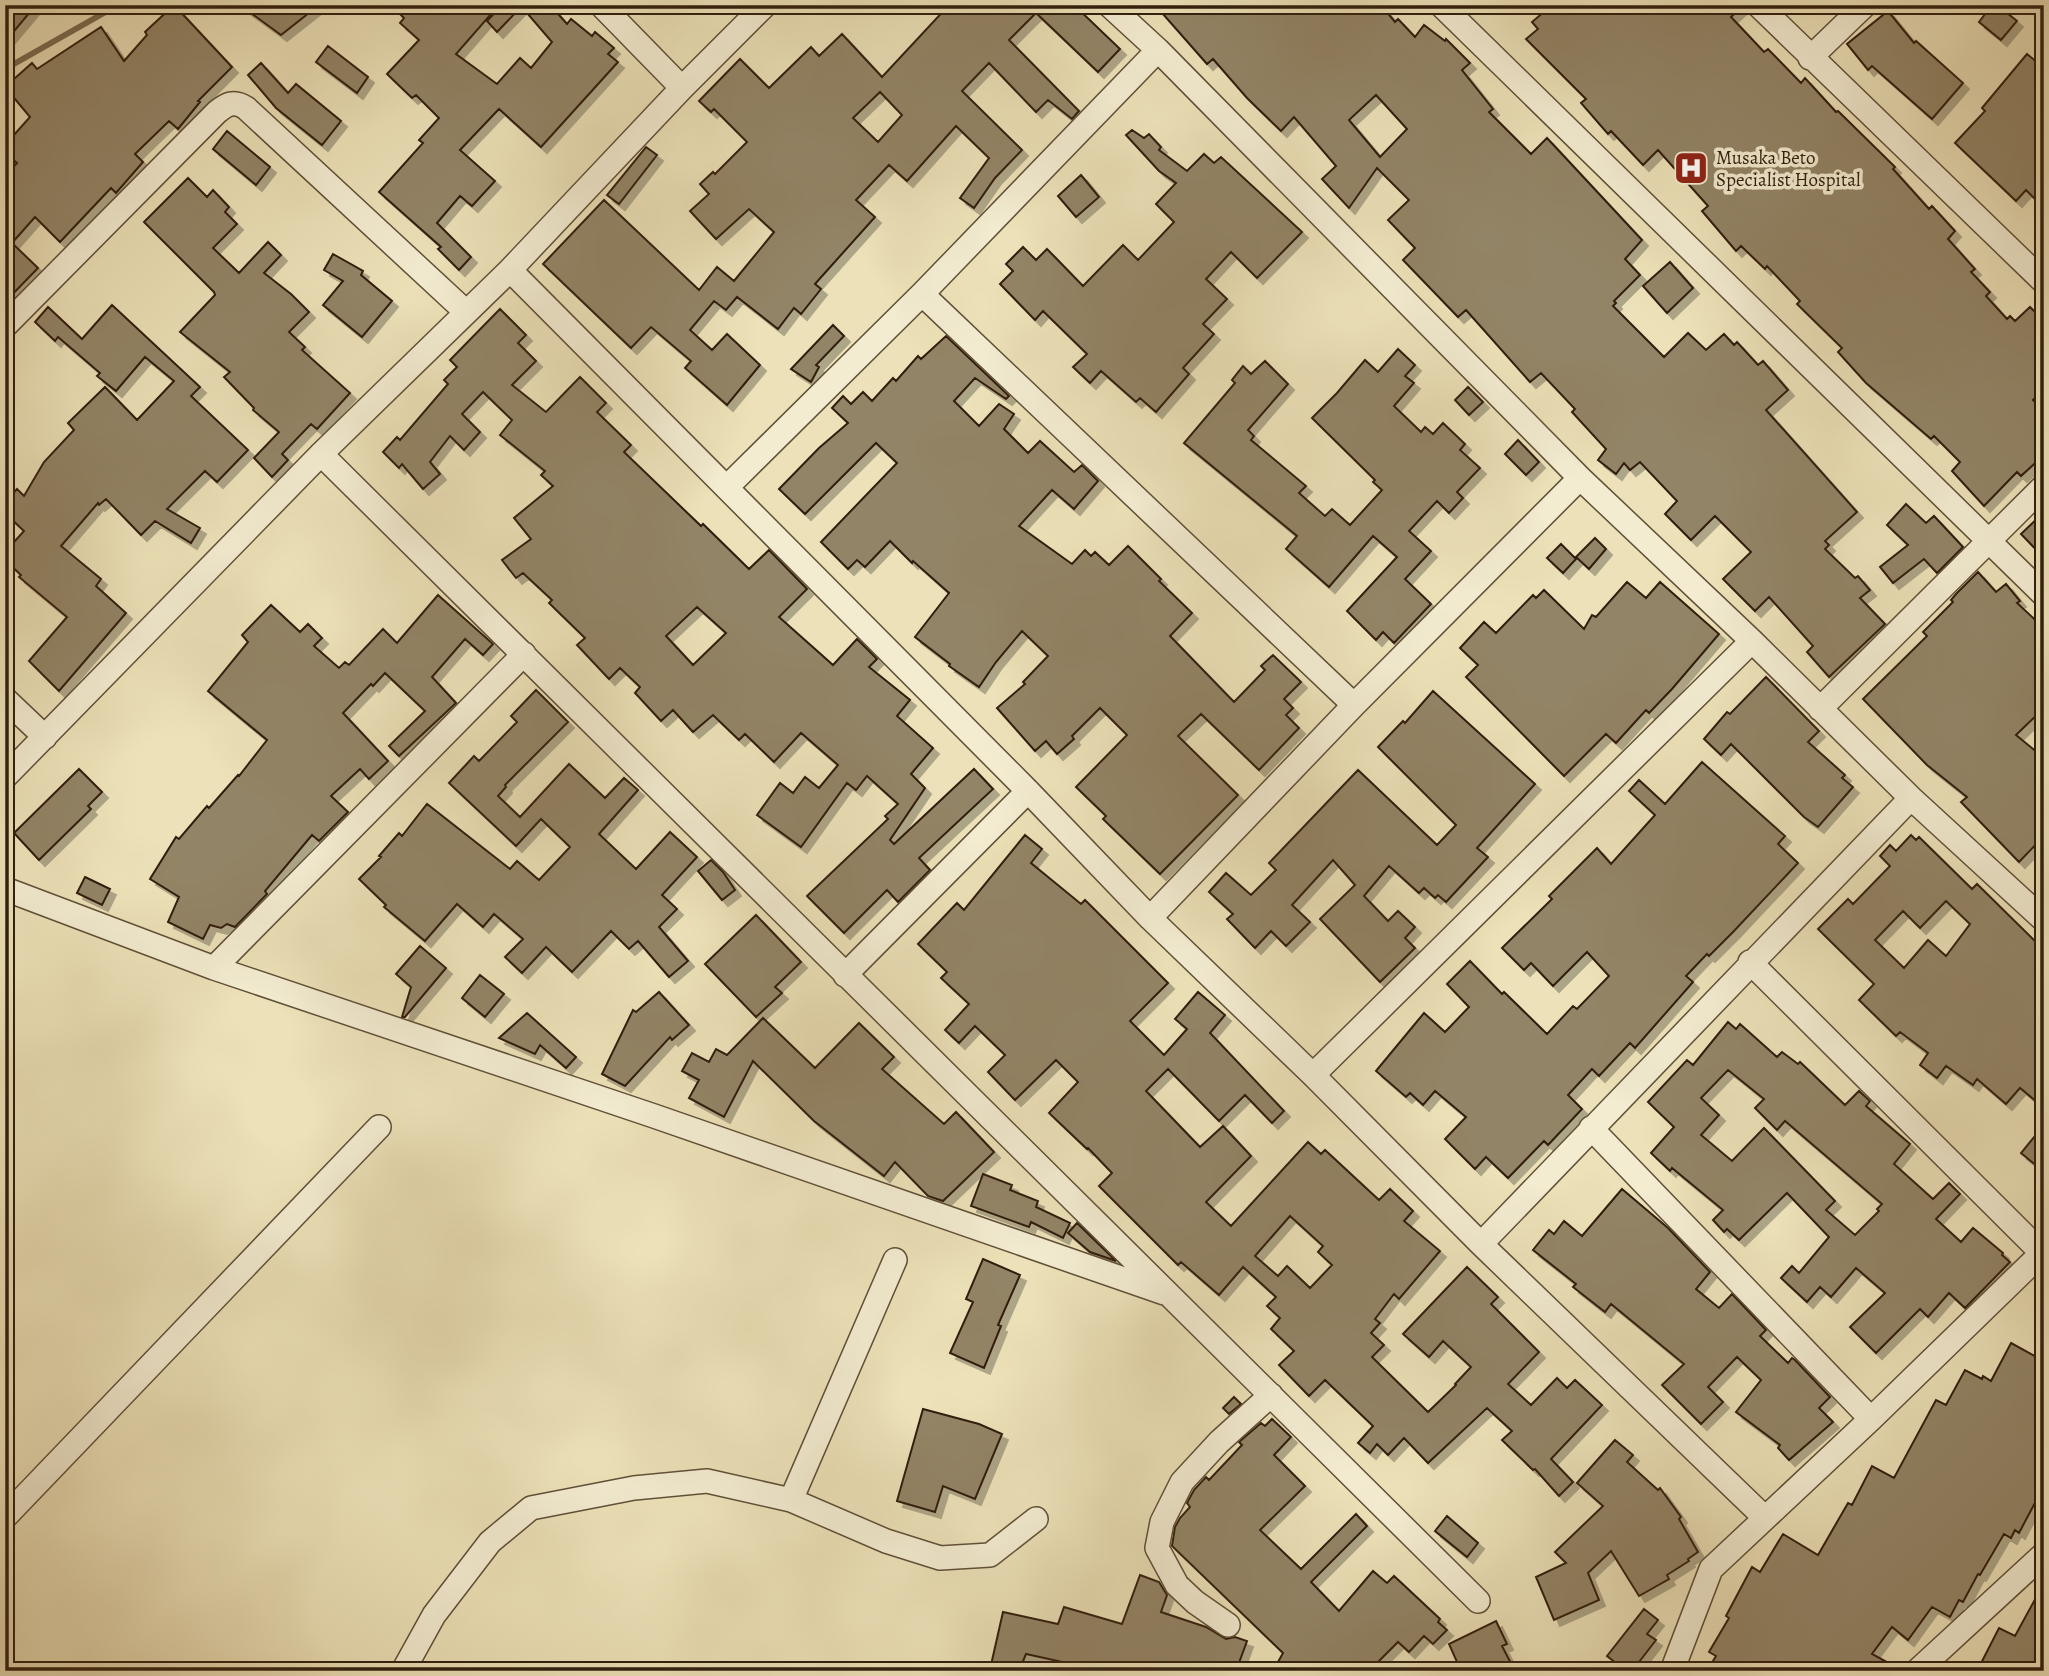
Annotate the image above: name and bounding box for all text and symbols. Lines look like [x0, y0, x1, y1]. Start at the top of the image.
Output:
place label: Musaka Beto Specialist Hospital [1716, 145, 1861, 193]
hospital icon: Musaka Beto Specialist Hospital [1672, 149, 1710, 187]

